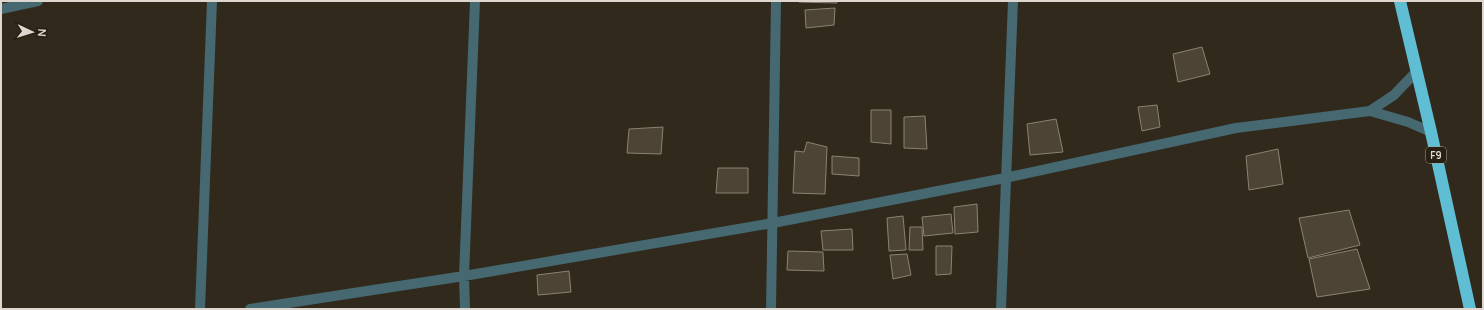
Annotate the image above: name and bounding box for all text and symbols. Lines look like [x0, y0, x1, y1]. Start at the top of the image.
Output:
north arrow [12, 12, 52, 52]
text: N [35, 28, 50, 37]
road number: F9 [1426, 147, 1446, 163]

